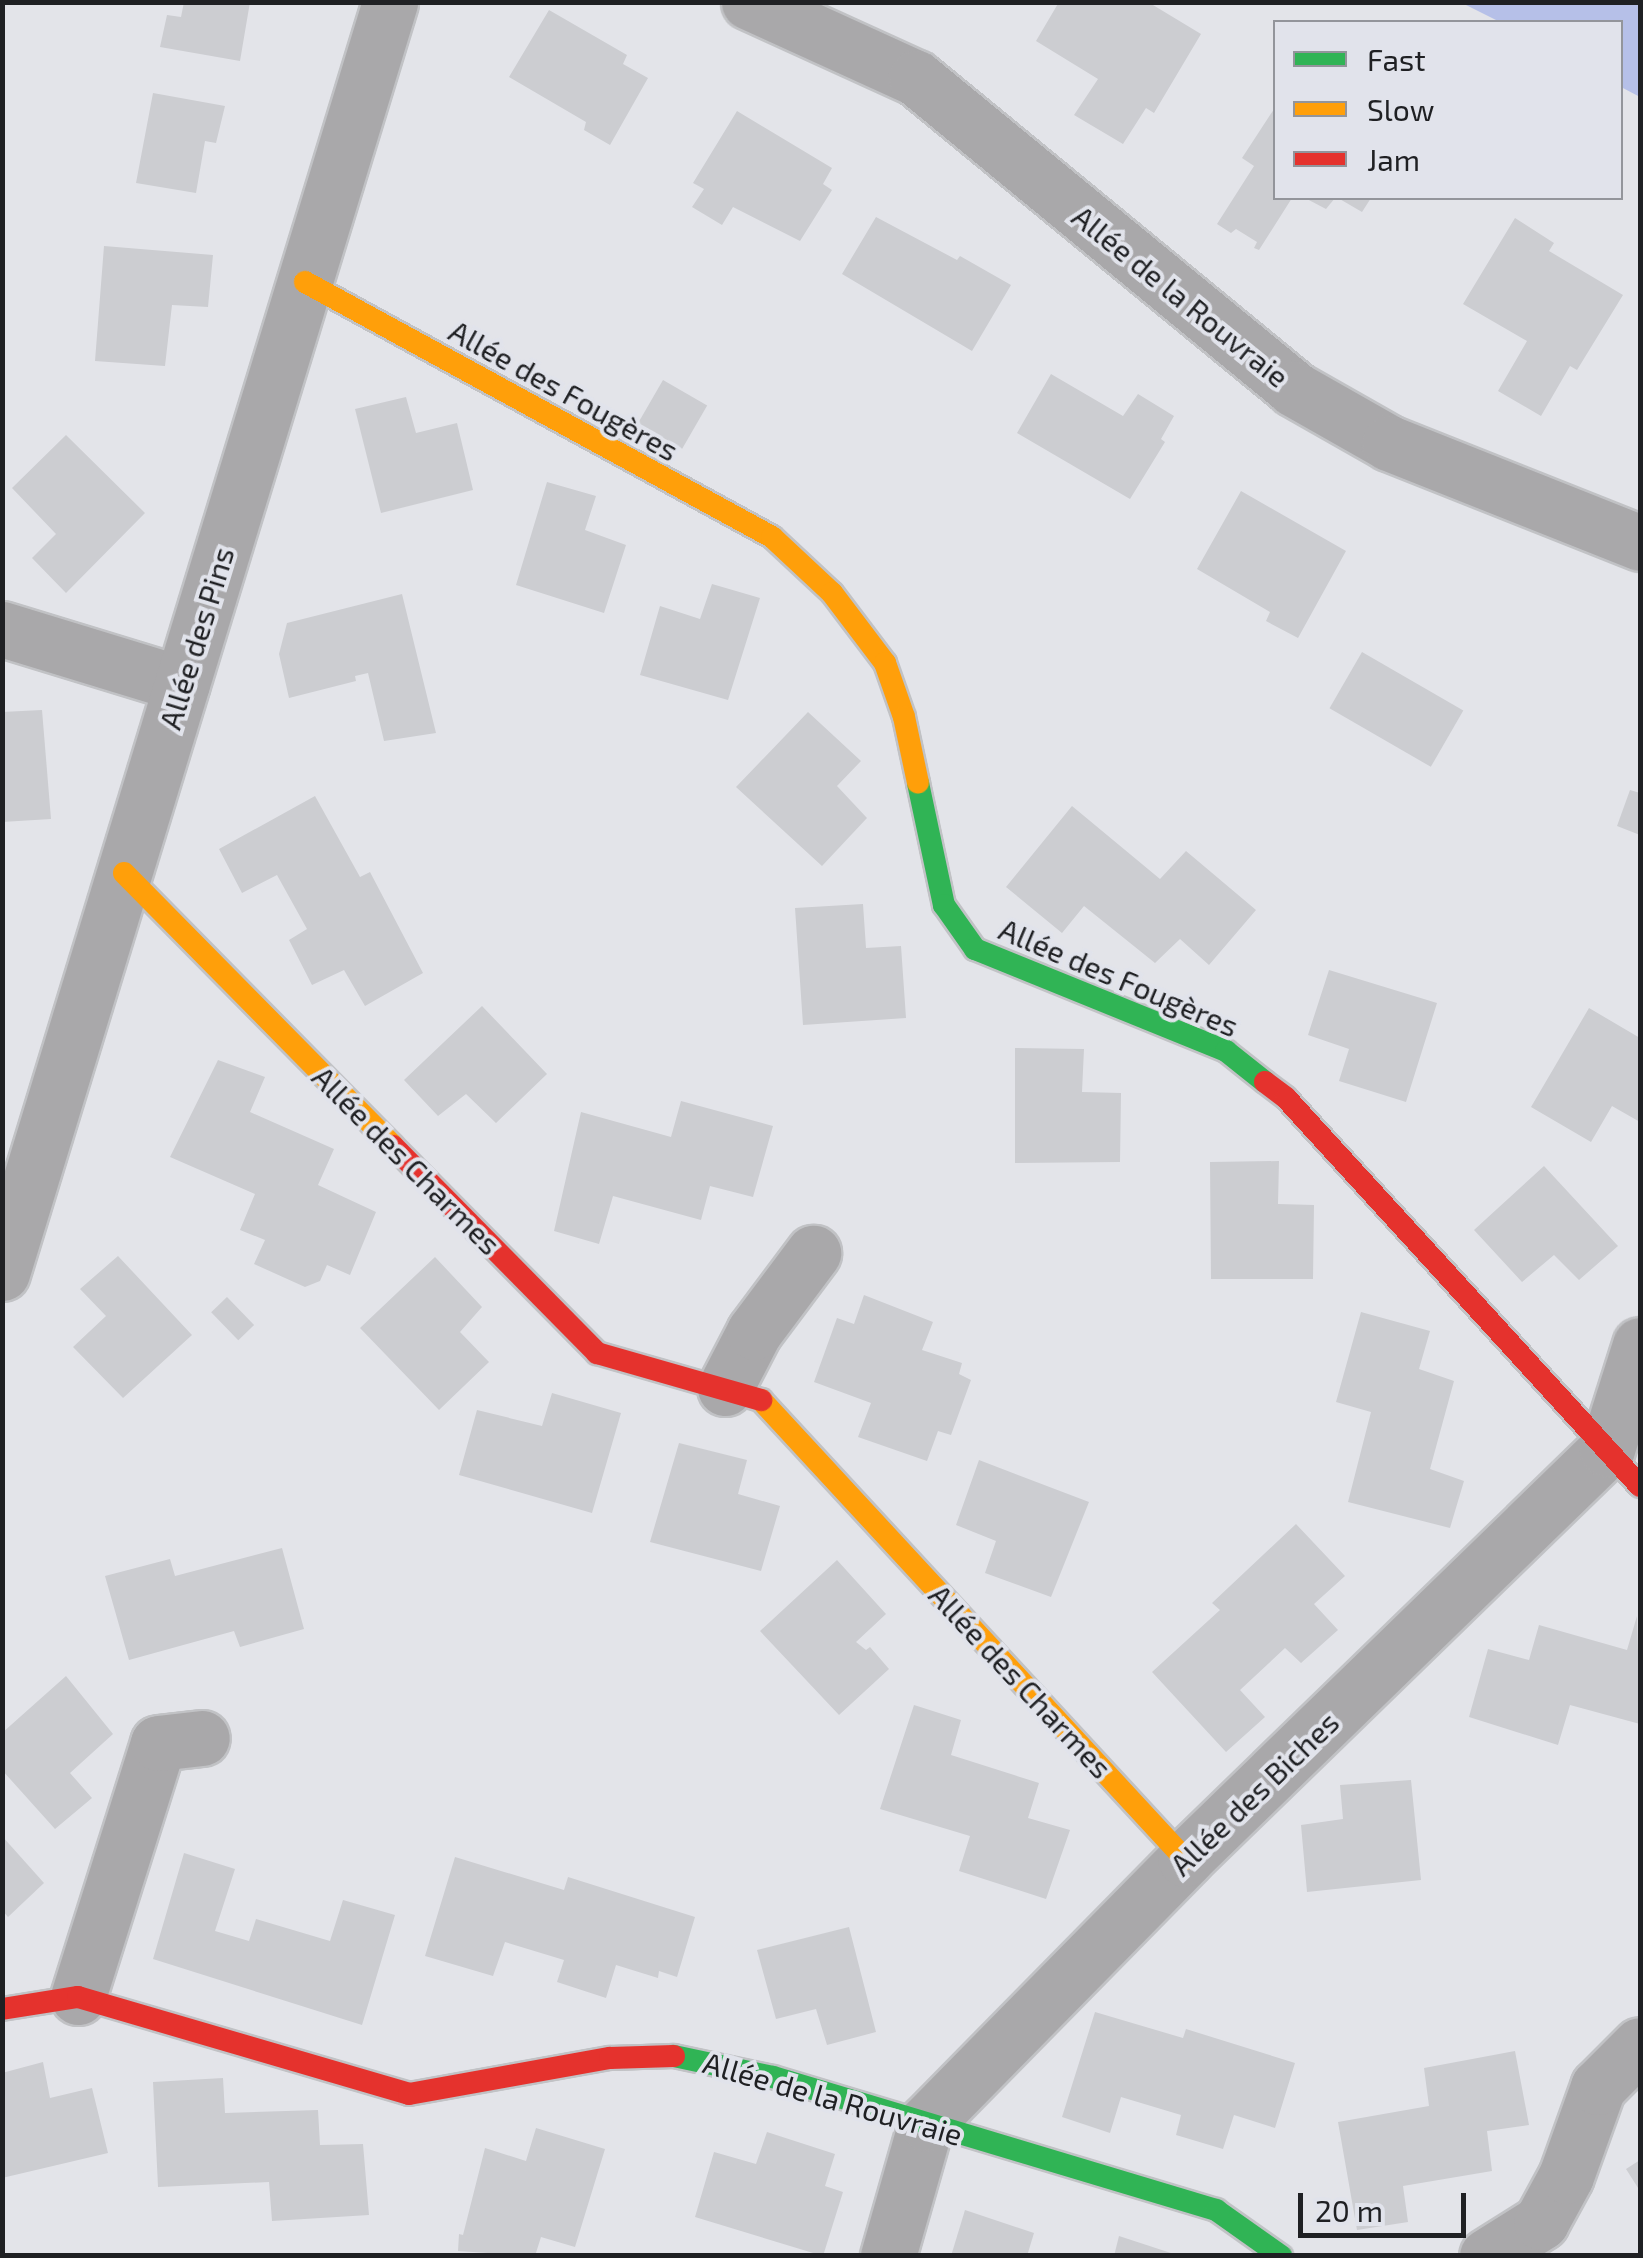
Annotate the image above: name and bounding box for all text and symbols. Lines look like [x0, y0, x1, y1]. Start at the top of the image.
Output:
legend [1273, 20, 1623, 200]
text: Fast [1367, 41, 1426, 77]
text: Slow [1367, 91, 1434, 127]
text: Jam [1367, 141, 1420, 177]
street label: Allée de la Rouvraie [1066, 198, 1296, 394]
street label: Allée des Fougères [443, 312, 685, 468]
street label: Allée des Pins [151, 543, 241, 733]
street label: Allée des Fougères [994, 910, 1244, 1044]
street label: Allée des Charmes [305, 1058, 509, 1262]
street label: Allée des Charmes [922, 1577, 1120, 1785]
street label: Allée des Biches [1162, 1704, 1346, 1882]
street label: Allée de la Rouvraie [699, 2044, 967, 2152]
scale bar [1303, 2173, 1470, 2235]
text: 20 m [1315, 2192, 1383, 2228]

